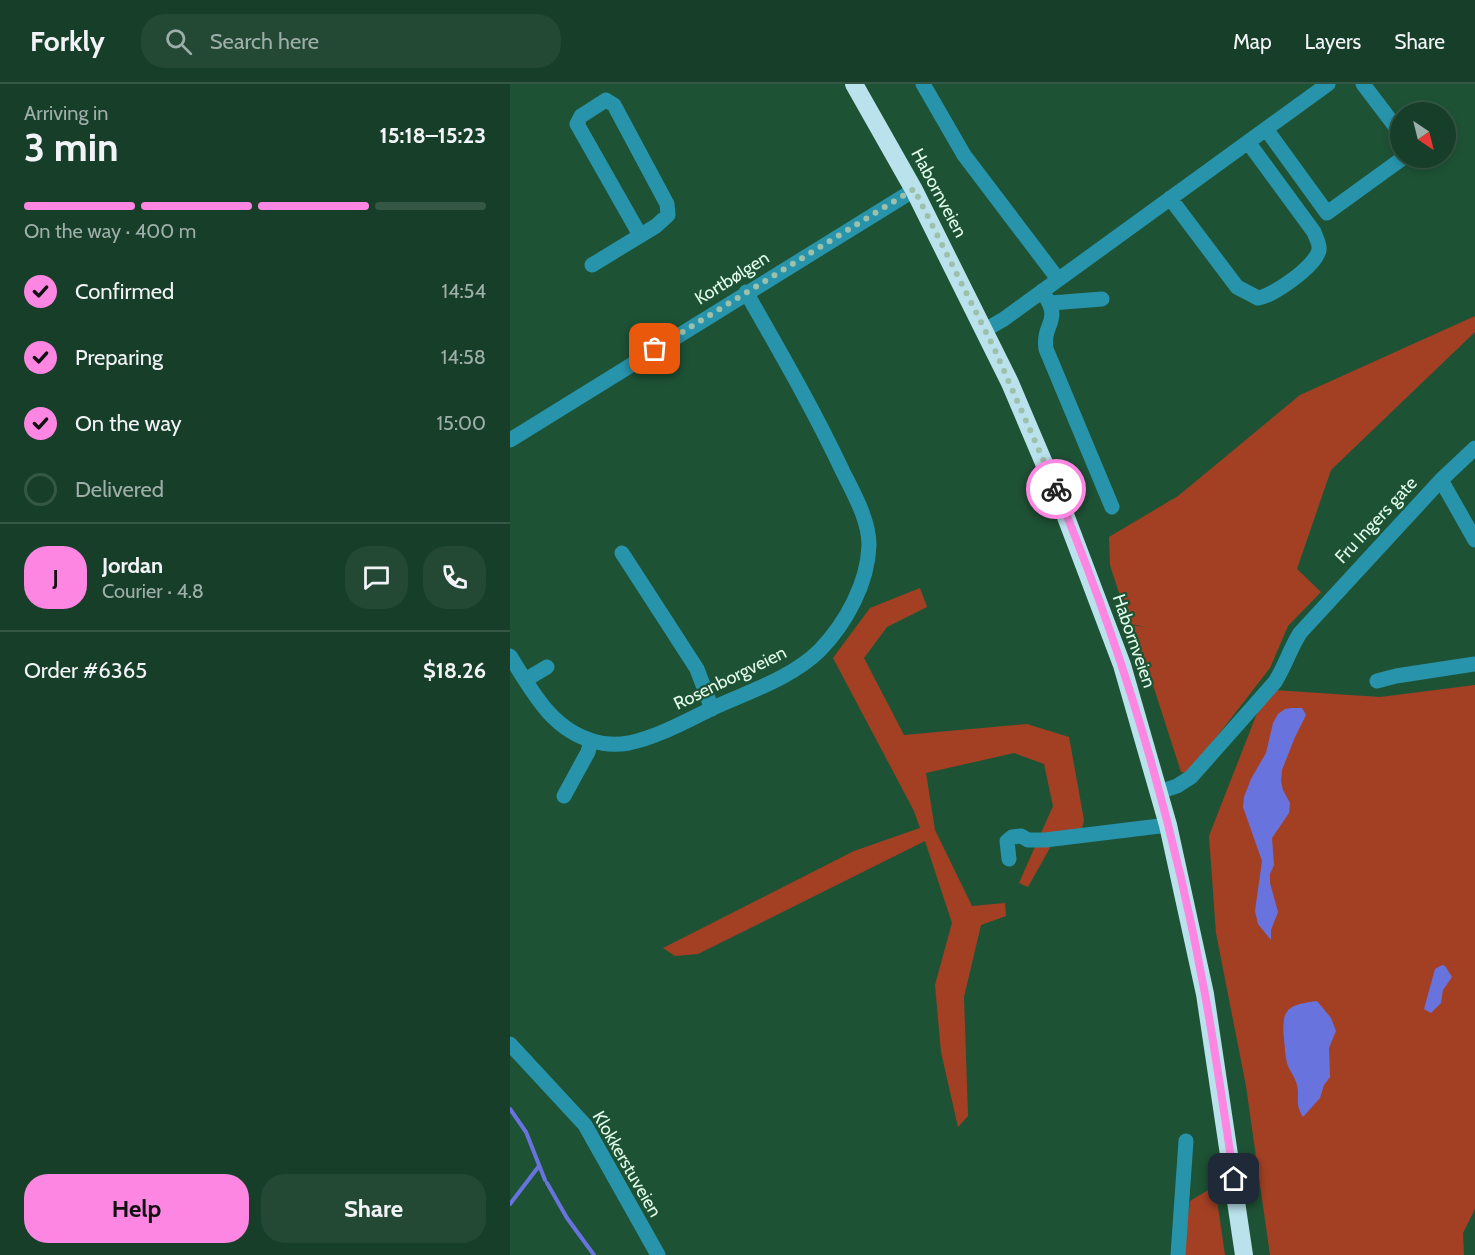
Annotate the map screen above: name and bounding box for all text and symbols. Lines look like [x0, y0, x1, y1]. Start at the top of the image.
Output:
search box [141, 14, 561, 68]
text: Forkly [30, 24, 105, 58]
icon: search [162, 25, 195, 58]
text: Search here [210, 28, 319, 55]
text: Map [1233, 29, 1272, 54]
text: Layers [1305, 29, 1361, 54]
text: Share [1394, 29, 1445, 54]
text: Arriving in [24, 101, 108, 125]
north arrow [1390, 102, 1456, 168]
map controls [1390, 102, 1456, 168]
text: 15:18–15:23 [380, 122, 486, 149]
text: 3 min [24, 123, 119, 171]
street label: Habornveien [906, 145, 972, 241]
text: On the way · 400 m [24, 219, 196, 243]
street label: Kortbølgen [691, 247, 773, 309]
icon: check [24, 275, 57, 308]
text: Confirmed [75, 278, 174, 305]
text: 14:54 [441, 279, 486, 303]
pin [629, 323, 680, 374]
icon: bag [638, 332, 671, 365]
icon: check [24, 341, 57, 374]
text: Preparing [75, 344, 163, 371]
text: 14:58 [441, 345, 486, 369]
icon: check [24, 407, 57, 440]
text: On the way [75, 410, 182, 437]
text: 15:00 [437, 411, 486, 435]
courier [1026, 459, 1086, 519]
street label: Fru Ingers gate [1330, 472, 1422, 568]
icon: bike [1040, 473, 1073, 506]
text: Delivered [75, 476, 164, 503]
button: chat [345, 546, 408, 609]
button: phone [423, 546, 486, 609]
text: Jordan [102, 552, 163, 579]
text: J [52, 564, 59, 591]
text: Courier · 4.8 [102, 579, 204, 603]
street label: Habornveien [1108, 591, 1160, 691]
street label: Rosenborgveien [670, 641, 790, 715]
text: Order #6365 [24, 657, 147, 684]
text: $18.26 [423, 657, 486, 684]
street label: Klokkerstuveien [588, 1107, 666, 1221]
pin [1208, 1153, 1259, 1204]
icon: home [1217, 1162, 1250, 1195]
button: Help [24, 1174, 249, 1243]
button: Share [261, 1174, 486, 1243]

